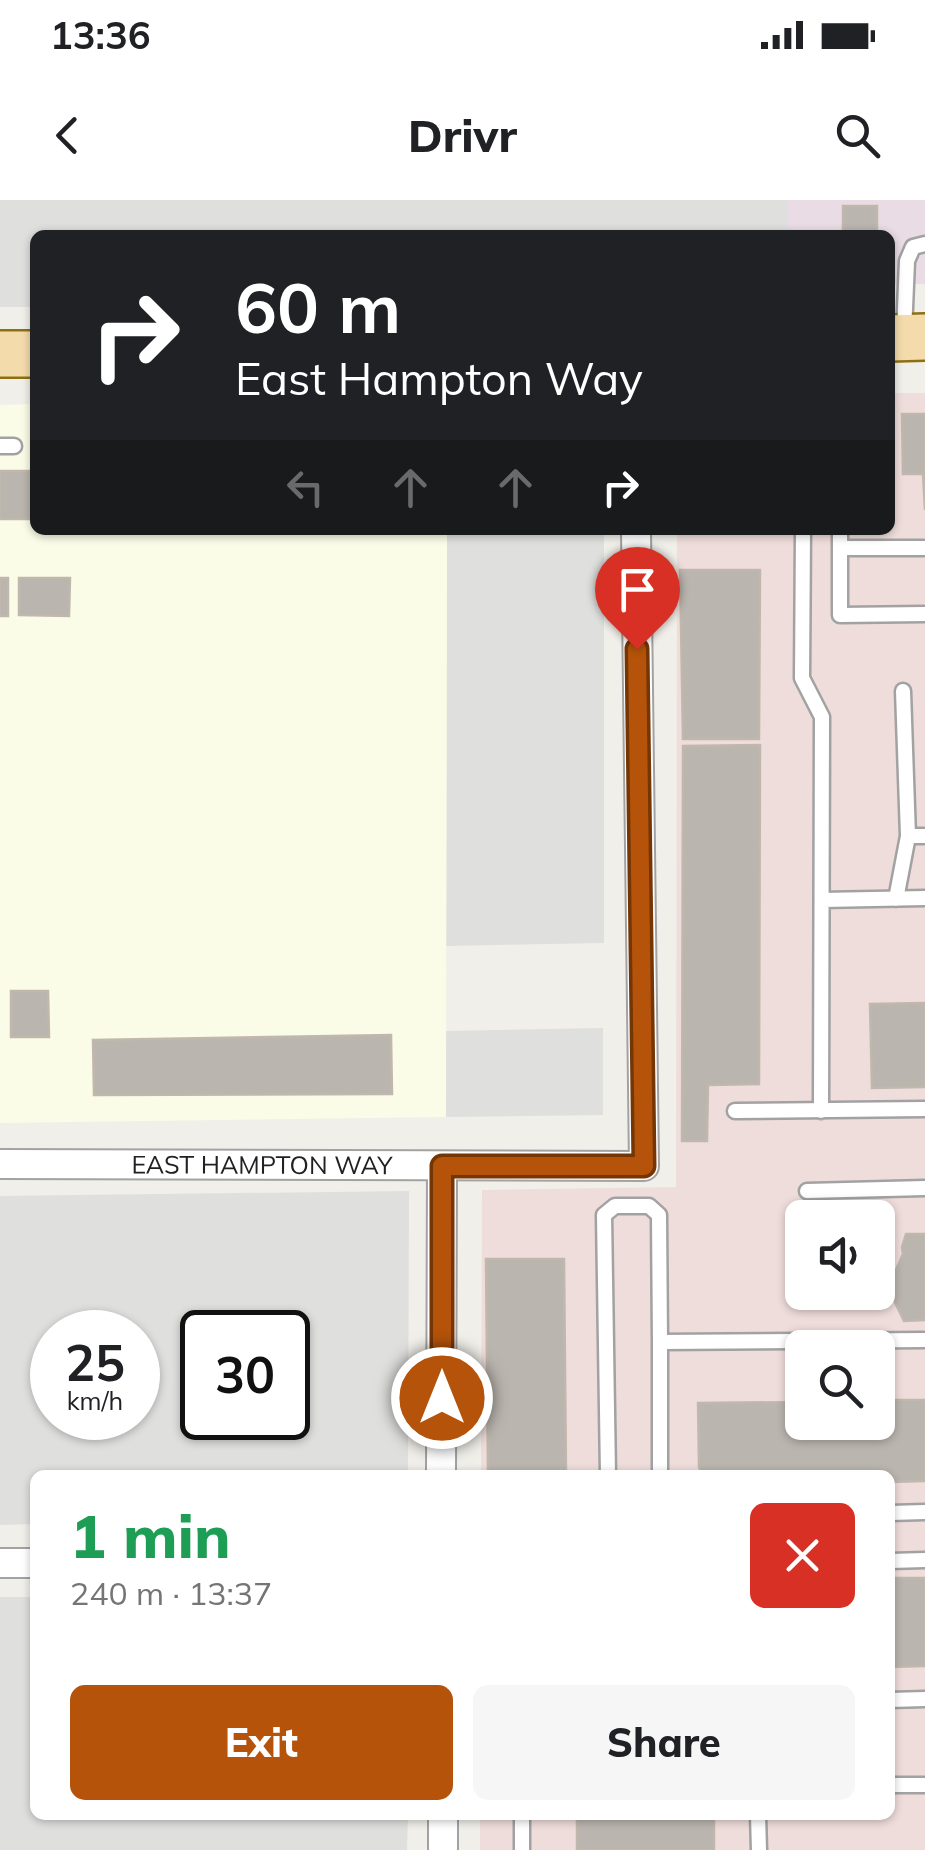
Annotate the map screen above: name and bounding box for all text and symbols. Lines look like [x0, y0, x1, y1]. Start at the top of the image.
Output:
text: 13:36 [50, 11, 151, 59]
text: Drivr [408, 107, 517, 163]
icon: back [40, 108, 95, 163]
icon: search [830, 108, 885, 163]
text: 60 m [235, 263, 401, 351]
icon: right [70, 270, 200, 400]
text: East Hampton Way [235, 350, 643, 406]
icon: left [278, 460, 333, 515]
icon: ahead [383, 460, 438, 515]
icon: ahead [488, 460, 543, 515]
icon: right [593, 460, 648, 515]
pin [595, 547, 680, 650]
icon: arrive [610, 562, 665, 617]
street label: EAST HAMPTON WAY [131, 1148, 393, 1180]
map controls [785, 1200, 895, 1440]
button: sound [785, 1200, 895, 1310]
speed limit sign: 30 [180, 1310, 310, 1440]
button: search [785, 1330, 895, 1440]
text: 25 [65, 1331, 125, 1394]
position arrow [390, 1346, 494, 1450]
text: km/h [67, 1385, 123, 1416]
text: 1 min [70, 1498, 231, 1573]
button: close [750, 1503, 855, 1608]
text: 240 m · 13:37 [70, 1573, 272, 1613]
button: Exit [70, 1685, 453, 1800]
button: Share [473, 1685, 855, 1800]

